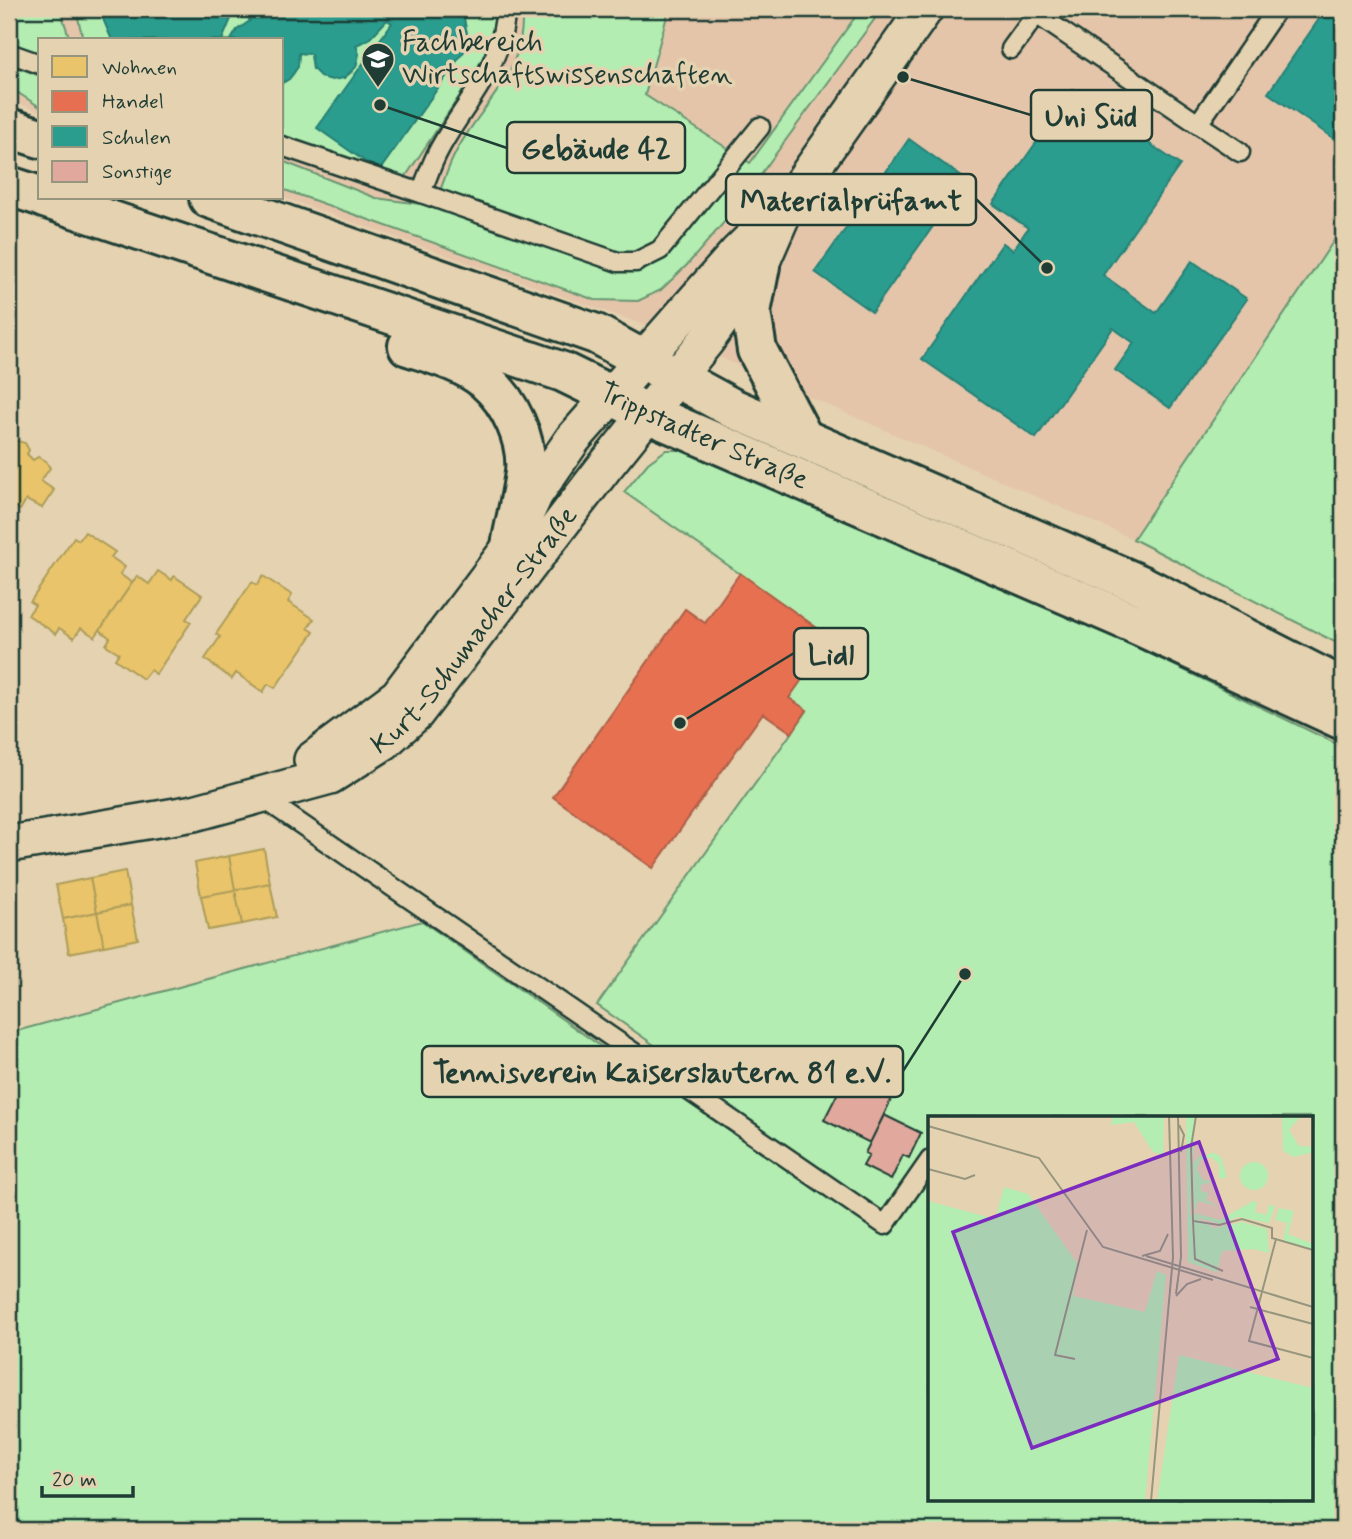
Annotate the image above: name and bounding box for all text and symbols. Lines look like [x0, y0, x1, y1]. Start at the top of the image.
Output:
place label: Fachbereich Wirtschaftswissenschaften [402, 25, 732, 94]
legend [38, 38, 284, 200]
school or university icon: Fachbereich Wirtschaftswissenschaften [359, 40, 397, 89]
text: Wohnen [102, 54, 177, 82]
text: Handel [102, 88, 164, 116]
callout: Uni Süd [1031, 90, 1152, 141]
text: Uni Süd [1045, 98, 1137, 137]
callout: Gebäude 42 [507, 122, 685, 173]
text: Schulen [102, 124, 171, 152]
text: Gebäude 42 [521, 130, 671, 169]
text: Sonstige [102, 158, 172, 186]
callout: Materialprüfamt [726, 174, 976, 225]
text: Materialprüfamt [740, 182, 962, 221]
street label: Trippstadter Straße [593, 374, 814, 499]
street label: Kurt-Schumacher-Straße [364, 499, 586, 764]
callout: Lidl [794, 628, 868, 679]
text: Lidl [808, 636, 854, 675]
callout: Tennisverein Kaiserslautern 81 e.V. [422, 1046, 903, 1097]
text: Tennisverein Kaiserslautern 81 e.V. [433, 1054, 891, 1093]
inset map [928, 1116, 1314, 1500]
scale bar [42, 1455, 133, 1499]
text: 20 m [52, 1466, 97, 1494]

